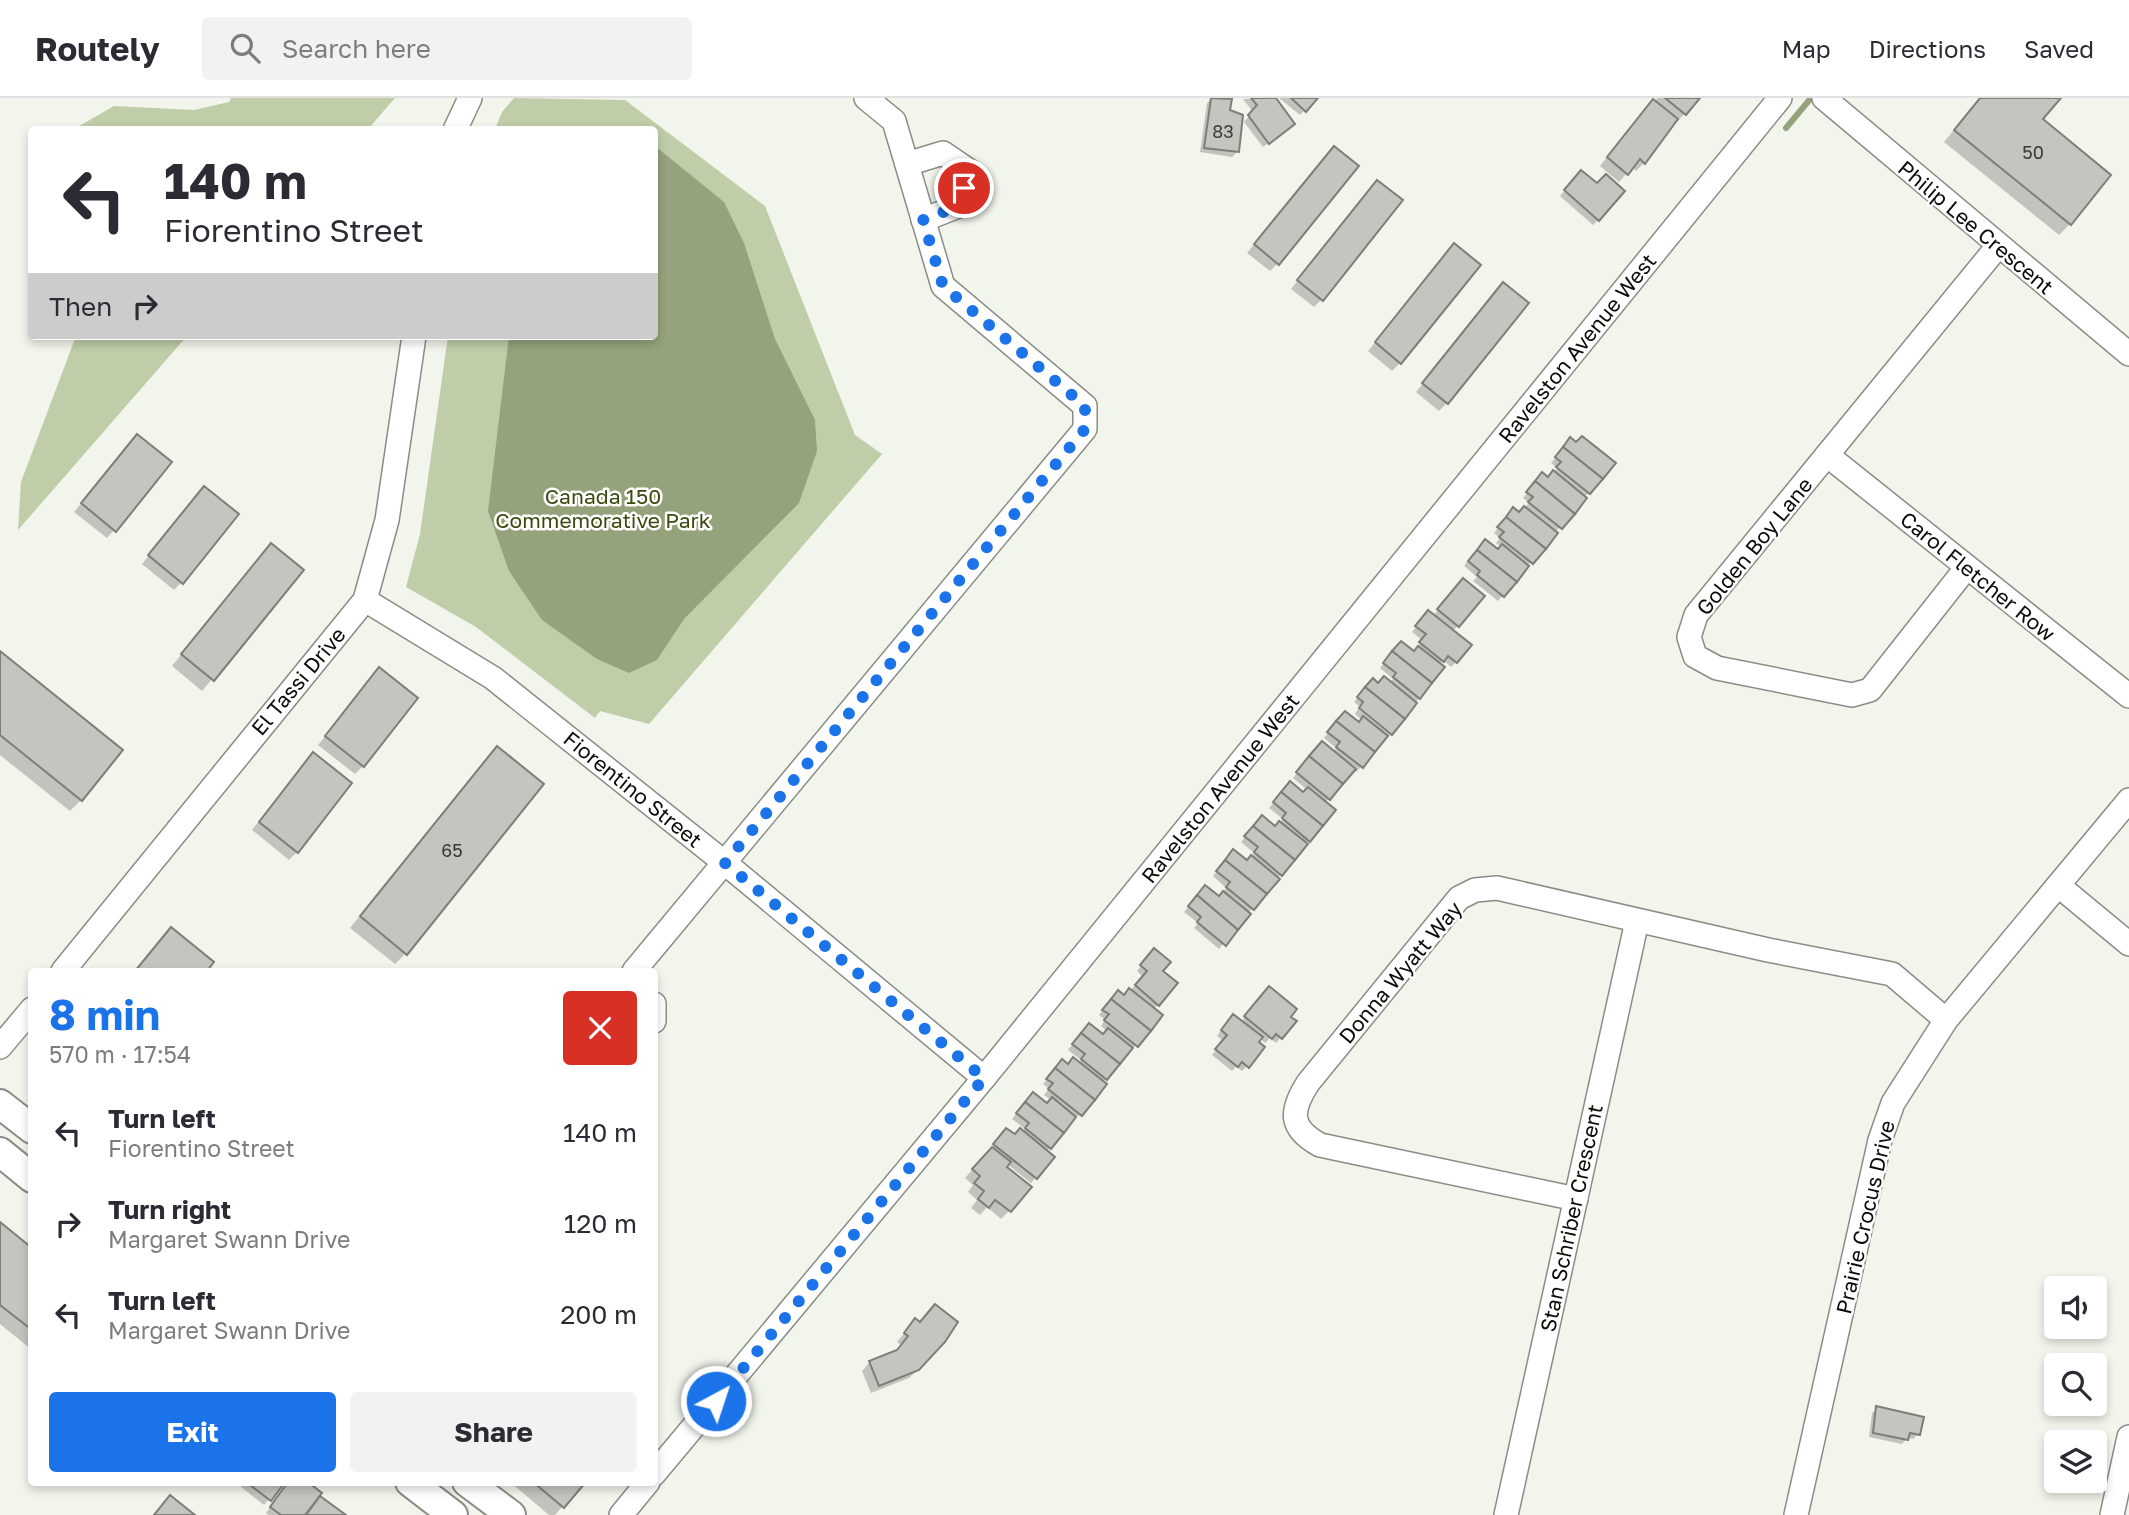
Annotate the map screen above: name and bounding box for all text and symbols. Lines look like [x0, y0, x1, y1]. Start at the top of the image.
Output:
search box [202, 17, 692, 80]
text: Routely [35, 29, 160, 68]
icon: search [226, 29, 264, 67]
text: Search here [282, 33, 431, 64]
text: Map [1782, 34, 1831, 63]
text: Directions [1869, 34, 1986, 63]
text: Saved [2024, 34, 2094, 63]
house number: 83 [1212, 120, 1234, 142]
house number: 50 [2022, 141, 2044, 163]
text: 140 m [164, 151, 307, 210]
icon: left [49, 154, 140, 245]
street label: Philip Lee Crescent [1893, 155, 2059, 299]
pin [934, 158, 994, 218]
icon: arrive [945, 169, 983, 207]
text: Fiorentino Street [164, 211, 424, 249]
street label: Ravelston Avenue West [1492, 248, 1662, 448]
icon: right [126, 287, 164, 325]
text: Then [49, 291, 112, 322]
street label: Golden Boy Lane [1691, 472, 1817, 620]
park label: Canada 150 Commemorative Park [495, 483, 711, 533]
street label: Carol Fletcher Row [1895, 506, 2061, 646]
street label: El Tassi Drive [245, 622, 351, 740]
street label: Ravelston Avenue West [1135, 688, 1305, 888]
street label: Fiorentino Street [559, 725, 707, 853]
house number: 65 [441, 839, 463, 861]
street label: Donna Wyatt Way [1333, 895, 1467, 1048]
text: 8 min [49, 989, 160, 1039]
button: close [563, 991, 637, 1065]
text: 570 m · 17:54 [49, 1040, 191, 1068]
street label: Stan Schriber Crescent [1534, 1102, 1608, 1334]
text: Turn left [108, 1103, 216, 1134]
icon: left [49, 1114, 87, 1152]
text: 140 m [563, 1117, 637, 1148]
street label: Prairie Crocus Drive [1830, 1118, 1900, 1316]
text: Fiorentino Street [108, 1134, 295, 1162]
text: Turn right [108, 1194, 231, 1225]
icon: right [49, 1205, 87, 1243]
text: 120 m [564, 1208, 637, 1239]
text: Margaret Swann Drive [108, 1225, 350, 1253]
map controls [2044, 1276, 2107, 1493]
button: sound [2044, 1276, 2107, 1339]
text: Turn left [108, 1285, 216, 1316]
icon: left [49, 1296, 87, 1334]
text: 200 m [560, 1299, 637, 1330]
text: Margaret Swann Drive [108, 1316, 350, 1344]
button: search [2044, 1353, 2107, 1416]
position arrow [679, 1364, 753, 1438]
button: Exit [49, 1392, 336, 1472]
button: Share [350, 1392, 637, 1472]
button: layers [2044, 1430, 2107, 1493]

